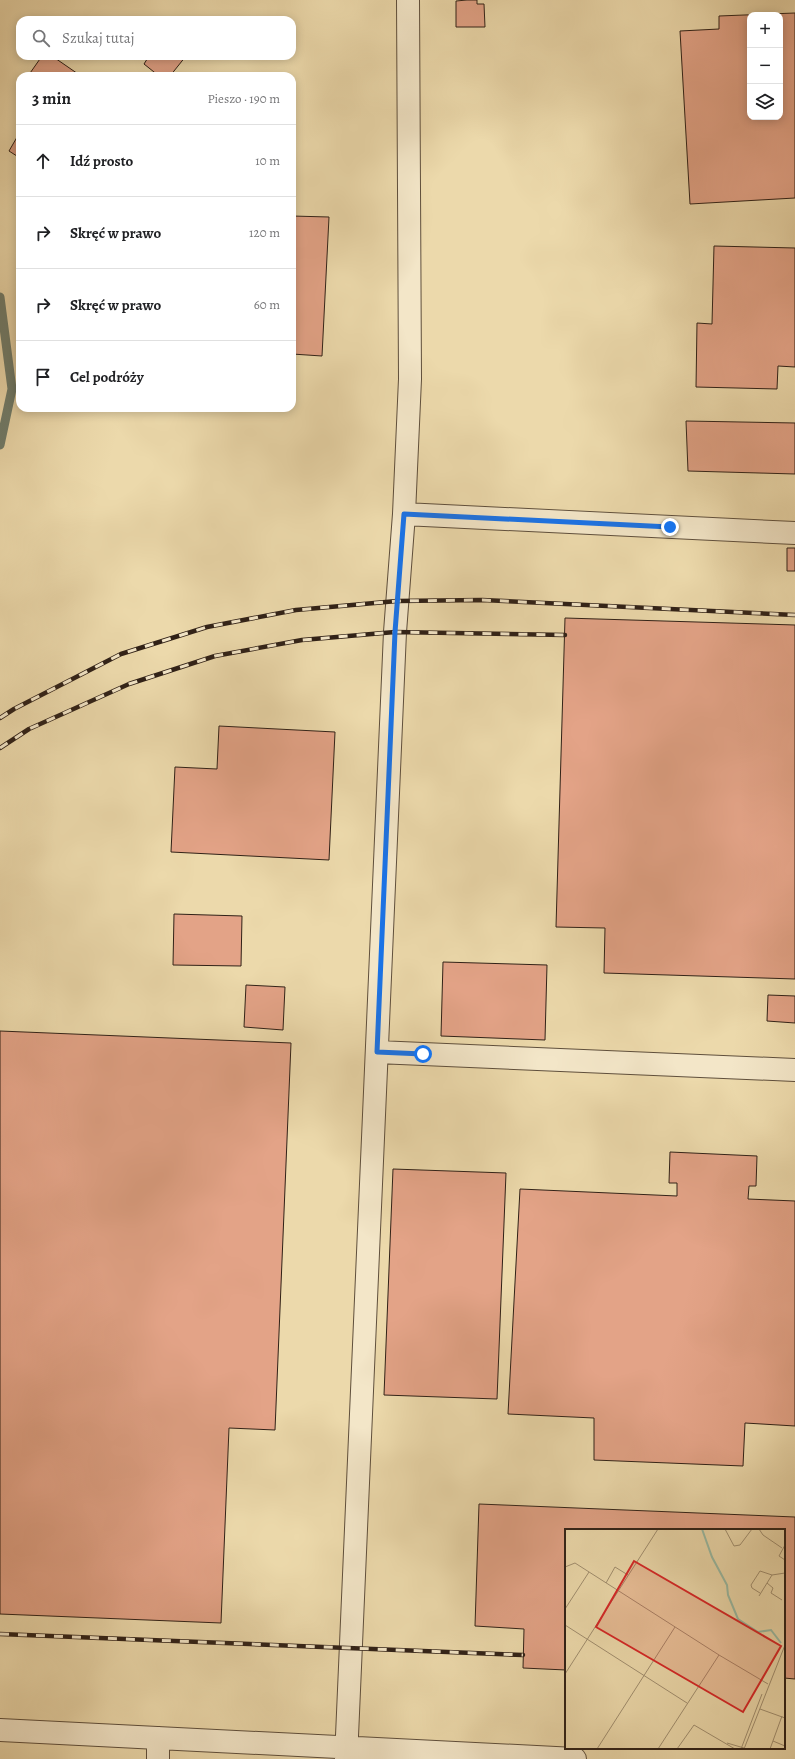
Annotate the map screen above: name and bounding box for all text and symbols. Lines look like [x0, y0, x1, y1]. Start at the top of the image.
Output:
map controls [747, 12, 783, 120]
button: + [747, 12, 783, 48]
search box [16, 16, 296, 60]
icon: search [30, 27, 52, 49]
text: Szukaj tutaj [62, 28, 135, 48]
button: − [747, 48, 783, 84]
button: layers [747, 84, 783, 120]
text: 3 min [32, 87, 71, 110]
text: Pieszo · 190 m [207, 90, 280, 107]
icon: ahead [32, 150, 54, 172]
text: Idź prosto [70, 151, 133, 171]
text: 10 m [255, 152, 280, 169]
icon: right [32, 222, 54, 244]
text: Skręć w prawo [70, 223, 161, 243]
text: 120 m [249, 224, 280, 241]
icon: right [32, 294, 54, 316]
text: Skręć w prawo [70, 295, 161, 315]
text: 60 m [254, 296, 280, 313]
icon: arrive [32, 366, 54, 388]
text: Cel podróży [70, 367, 144, 387]
route end [661, 518, 679, 536]
route start [414, 1045, 432, 1063]
inset map [565, 1529, 785, 1749]

